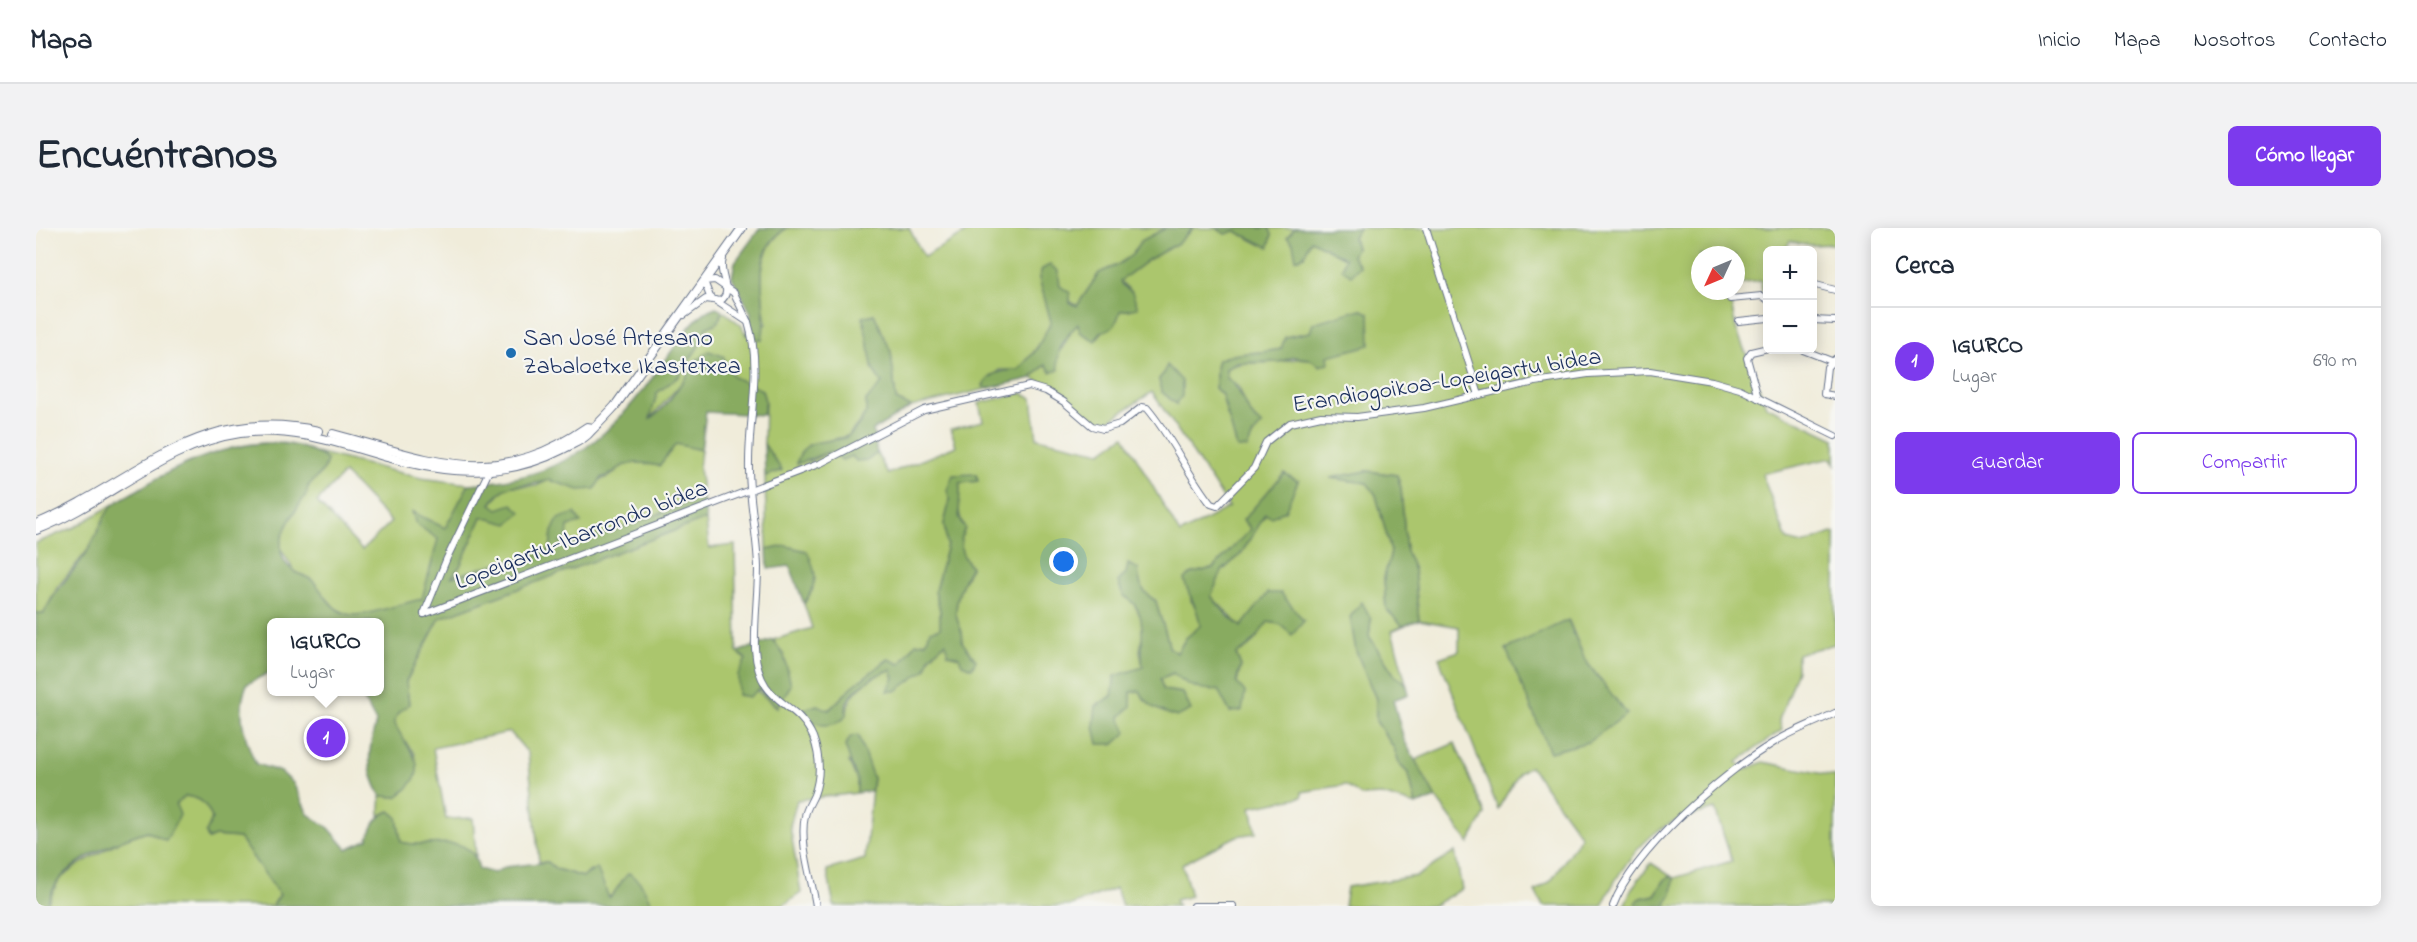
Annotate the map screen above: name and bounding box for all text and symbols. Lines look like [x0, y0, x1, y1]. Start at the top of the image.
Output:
text: Mapa [30, 21, 92, 62]
text: Inicio [2038, 26, 2081, 56]
text: Mapa [2114, 26, 2161, 56]
text: Nosotros [2194, 26, 2276, 56]
text: Contacto [2309, 26, 2387, 56]
text: Encuéntranos [36, 126, 278, 187]
button: Cómo llegar [2228, 126, 2381, 186]
north arrow [1691, 246, 1745, 300]
map controls [1763, 246, 1817, 354]
button: + [1763, 246, 1817, 300]
text: Cerca [1895, 248, 1955, 286]
button: − [1763, 300, 1817, 354]
place label: San José Artesano Zabaloetxe Ikastetxea [523, 322, 741, 385]
text: IGURCO [1952, 331, 2023, 363]
street label: Erandiogoikoa-Lopeigartu bidea [1290, 340, 1604, 424]
marker: San José Artesano Zabaloetxe Ikastetxea [504, 346, 518, 360]
text: 1 [1911, 347, 1918, 376]
text: 690 m [2313, 347, 2357, 376]
text: Lugar [1952, 363, 1997, 392]
button: Guardar [1895, 432, 2120, 494]
button: Compartir [2132, 432, 2357, 494]
street label: Lopeigartu-Ibarrondo bidea [451, 472, 713, 600]
your location [1049, 547, 1078, 576]
popup [267, 618, 384, 696]
text: IGURCO [290, 627, 361, 659]
text: Lugar [290, 659, 335, 688]
pin: 1 [306, 716, 346, 760]

